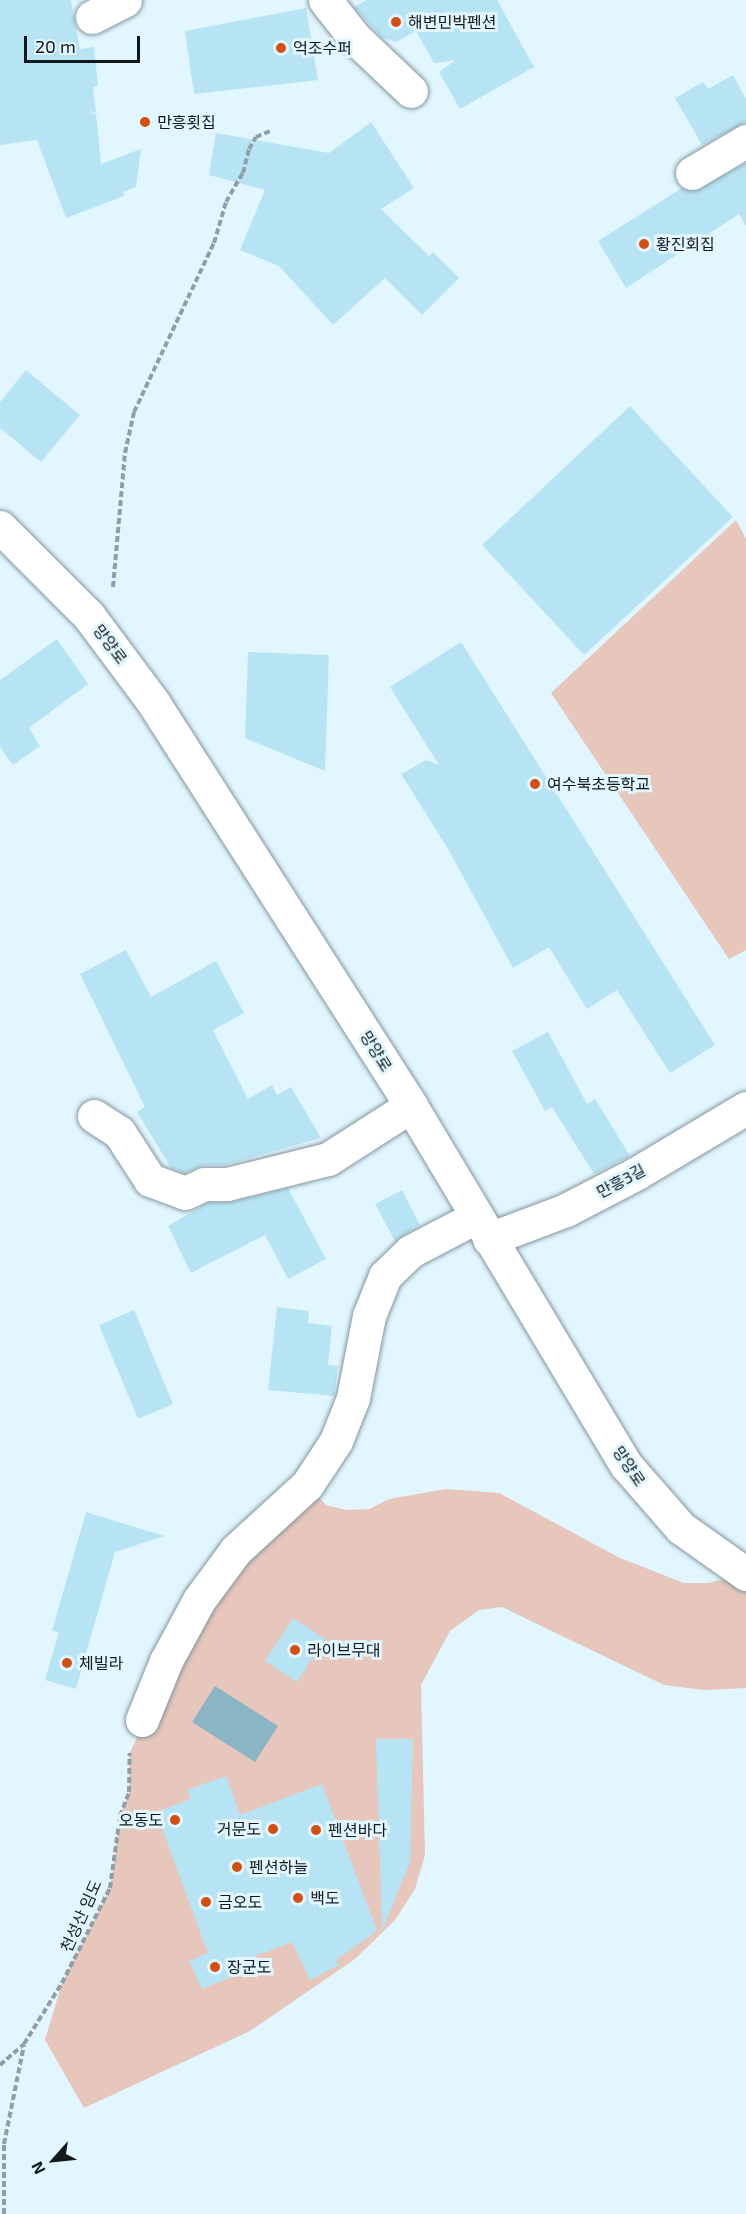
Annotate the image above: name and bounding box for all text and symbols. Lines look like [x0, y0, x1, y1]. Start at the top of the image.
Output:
place label: 해변민박펜션 [408, 12, 496, 32]
marker: 해변민박펜션 [389, 15, 403, 29]
scale bar [27, 24, 142, 62]
text: 20 m [35, 35, 76, 57]
place label: 억조수퍼 [293, 38, 352, 58]
marker: 억조수퍼 [274, 41, 288, 55]
place label: 만흥횟집 [157, 112, 216, 132]
marker: 만흥횟집 [138, 115, 152, 129]
place label: 황진회집 [656, 234, 715, 254]
marker: 황진회집 [637, 237, 651, 251]
street label: 망양로 [89, 621, 131, 667]
place label: 여수북초등학교 [547, 774, 650, 794]
marker: 여수북초등학교 [528, 777, 542, 791]
street label: 망양로 [356, 1027, 396, 1075]
street label: 만흥3길 [593, 1160, 649, 1202]
street label: 망양로 [609, 1442, 649, 1490]
place label: 라이브무대 [307, 1640, 381, 1660]
marker: 라이브무대 [288, 1643, 302, 1657]
place label: 체빌라 [79, 1653, 123, 1673]
marker: 체빌라 [60, 1656, 74, 1670]
place label: 오동도 [119, 1810, 163, 1830]
marker: 오동도 [168, 1813, 182, 1827]
place label: 거문도 [217, 1819, 261, 1839]
place label: 펜션바다 [328, 1820, 387, 1840]
marker: 거문도 [266, 1822, 280, 1836]
marker: 펜션바다 [309, 1823, 323, 1837]
place label: 펜션하늘 [249, 1857, 308, 1877]
marker: 펜션하늘 [230, 1860, 244, 1874]
street label: 천성산 임도 [57, 1877, 105, 1955]
place label: 백도 [310, 1888, 339, 1908]
marker: 백도 [291, 1891, 305, 1905]
place label: 금오도 [218, 1892, 262, 1912]
marker: 금오도 [199, 1895, 213, 1909]
place label: 장군도 [227, 1957, 271, 1977]
marker: 장군도 [208, 1960, 222, 1974]
north arrow [24, 2130, 84, 2190]
text: N [26, 2159, 49, 2178]

